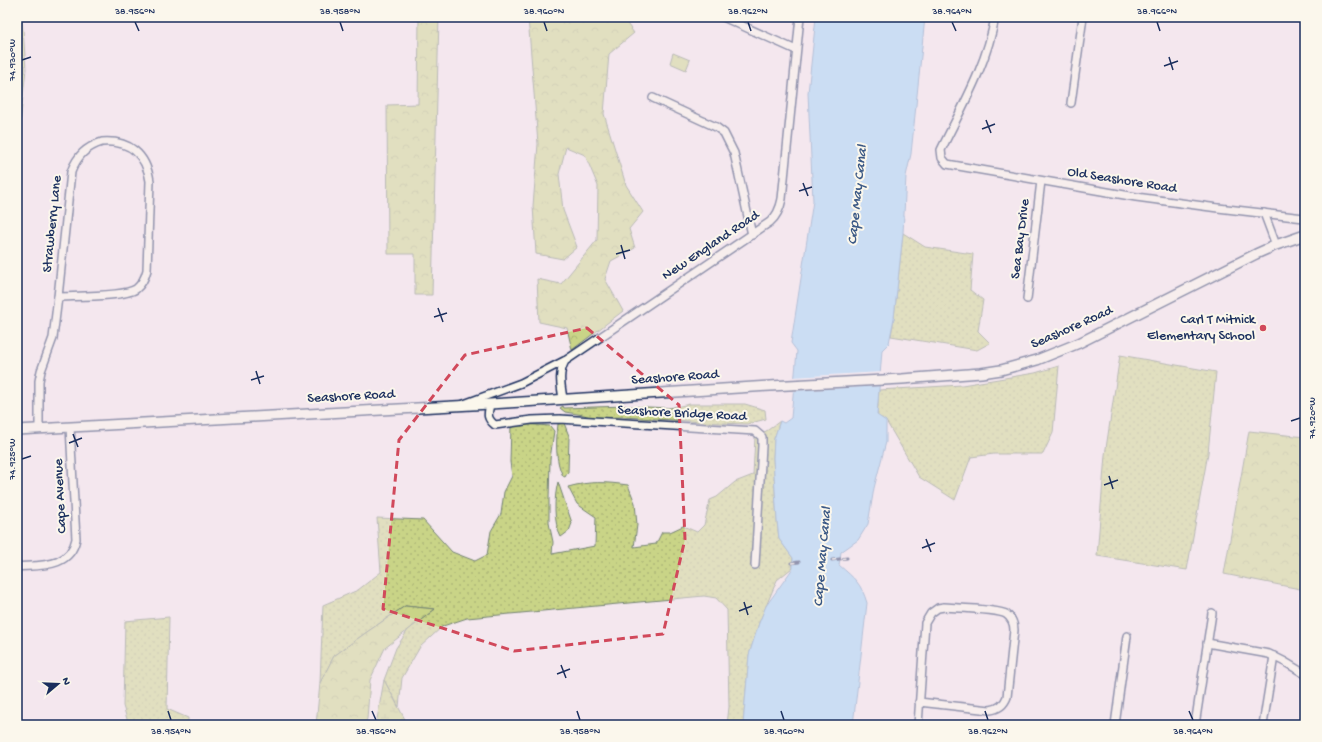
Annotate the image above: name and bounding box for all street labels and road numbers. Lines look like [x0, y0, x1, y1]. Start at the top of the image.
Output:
street label: Old Seashore Road [1066, 164, 1180, 198]
street label: Strawberry Lane [39, 174, 67, 273]
street label: Sea Bay Drive [1008, 197, 1034, 280]
street label: New England Road [659, 206, 764, 285]
street label: Seashore Road [1029, 302, 1117, 354]
street label: Seashore Road [631, 366, 721, 390]
street label: Seashore Road [307, 386, 397, 408]
street label: Seashore Bridge Road [617, 402, 749, 426]
street label: Cape Avenue [51, 457, 71, 534]

